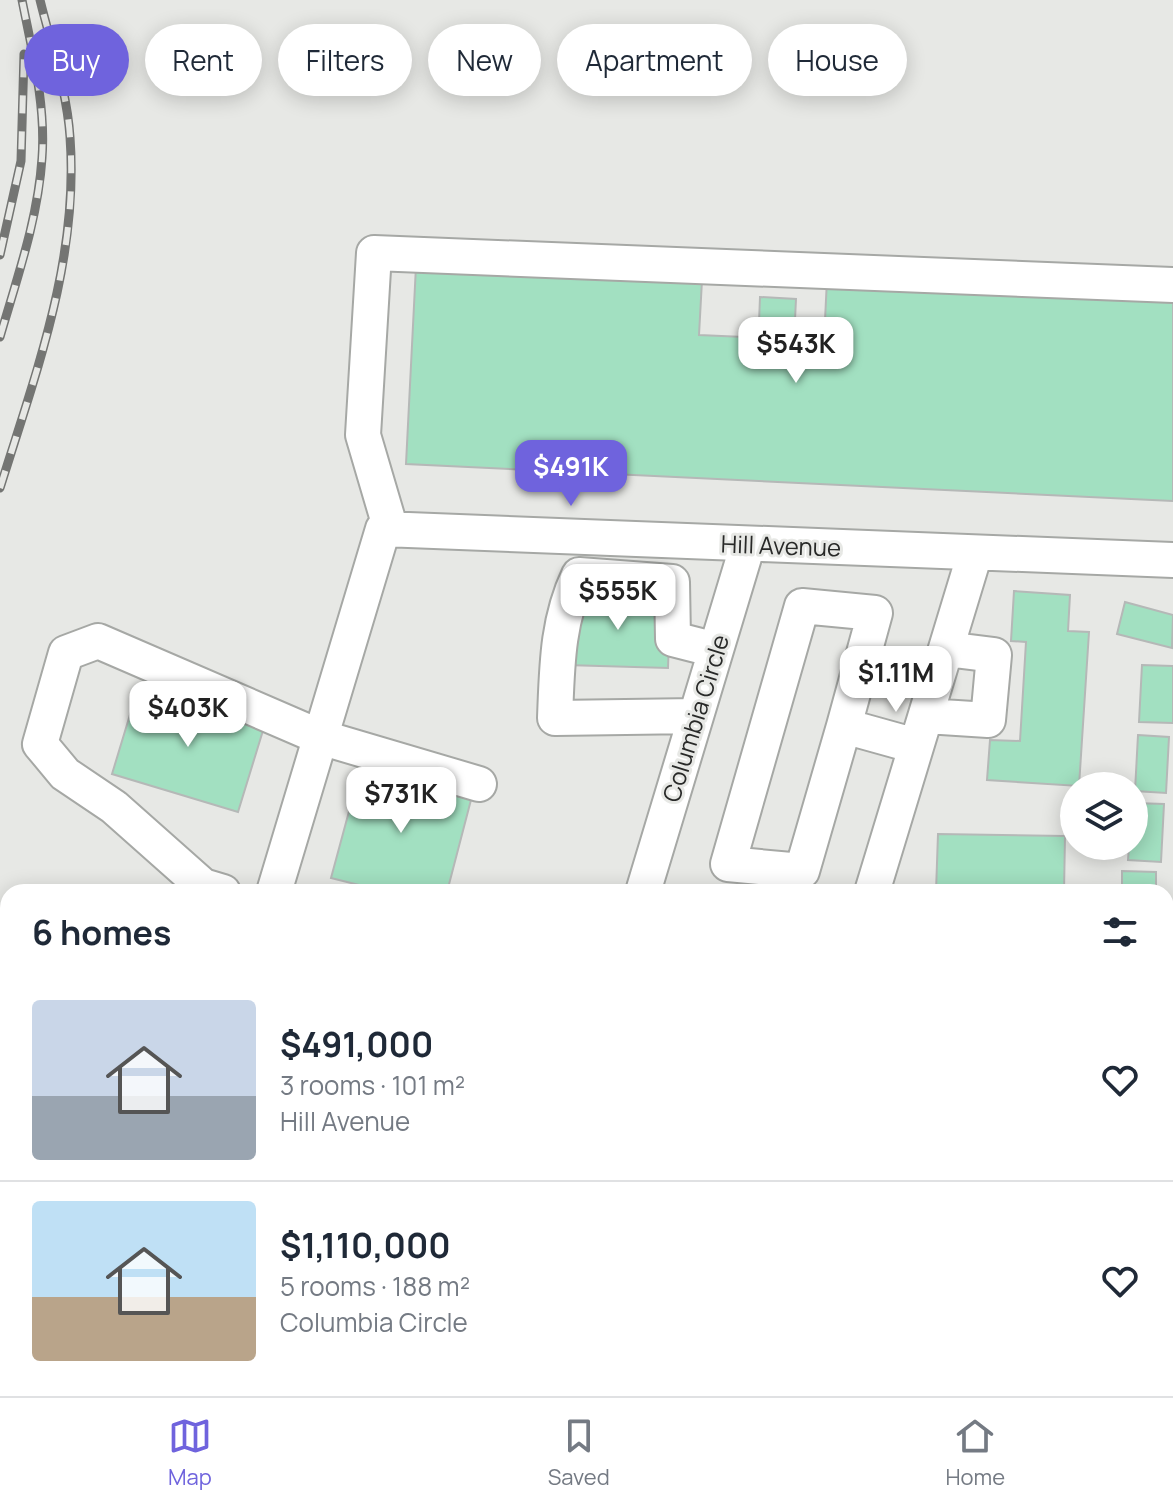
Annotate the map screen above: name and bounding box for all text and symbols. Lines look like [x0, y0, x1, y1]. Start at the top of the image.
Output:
chip: Buy [24, 24, 129, 96]
chip: Rent [145, 24, 262, 96]
chip: Filters [278, 24, 412, 96]
chip: New [428, 24, 541, 96]
chip: Apartment [557, 24, 752, 96]
chip: House [768, 24, 907, 96]
pin: $543K [740, 317, 852, 385]
text: $543K [756, 325, 836, 361]
pin: $491K [515, 440, 627, 508]
text: $491K [533, 448, 609, 484]
street label: Hill Avenue [720, 526, 842, 564]
pin: $555K [562, 564, 674, 632]
text: $555K [579, 572, 657, 608]
street label: Columbia Circle [654, 630, 736, 806]
pin: $1.11M [831, 646, 961, 714]
text: $1.11M [858, 654, 934, 690]
pin: $403K [132, 681, 244, 749]
text: $403K [147, 689, 229, 725]
pin: $731K [345, 767, 457, 835]
map controls [1060, 772, 1148, 860]
button: layers [1060, 772, 1148, 860]
text: $731K [364, 775, 438, 811]
text: 6 homes [32, 909, 171, 955]
icon: filters [1098, 910, 1142, 954]
text: $491,000 [280, 1021, 433, 1067]
icon: home [96, 1032, 192, 1128]
icon: heart [1098, 1058, 1142, 1102]
text: 3 rooms · 101 m² [280, 1067, 465, 1103]
text: Hill Avenue [280, 1103, 410, 1139]
text: $1,110,000 [280, 1222, 451, 1268]
icon: home [96, 1233, 192, 1329]
icon: heart [1098, 1259, 1142, 1303]
text: 5 rooms · 188 m² [280, 1268, 470, 1304]
text: Columbia Circle [280, 1304, 468, 1340]
tab: Map [168, 1414, 212, 1492]
tab: Saved [548, 1414, 610, 1492]
tab: Home [946, 1414, 1005, 1492]

